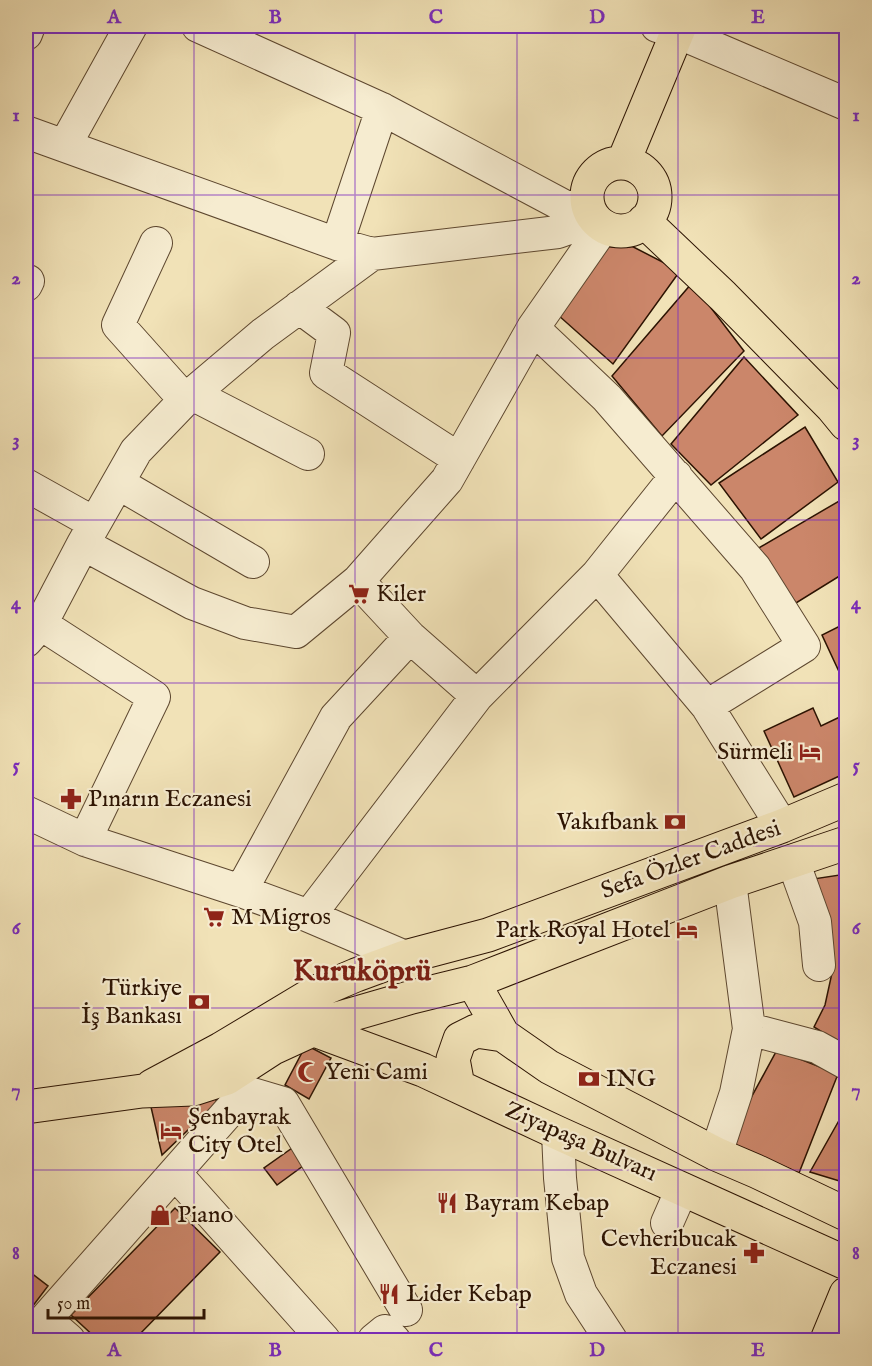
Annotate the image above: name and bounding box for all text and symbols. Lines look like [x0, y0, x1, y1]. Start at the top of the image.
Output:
text: A [106, 5, 122, 30]
text: B [268, 5, 282, 30]
text: C [429, 5, 443, 30]
text: D [589, 5, 605, 30]
text: E [751, 5, 765, 30]
text: 1 [12, 103, 20, 128]
text: 1 [852, 103, 860, 128]
text: 2 [11, 266, 21, 291]
text: 2 [851, 266, 861, 291]
text: 3 [12, 428, 20, 453]
text: 3 [852, 428, 860, 453]
place label: Kiler [376, 579, 426, 610]
supermarket icon: Kiler [347, 582, 371, 606]
text: 4 [11, 591, 22, 616]
text: 4 [851, 591, 862, 616]
place label: Sürmeli [717, 737, 793, 768]
hotel icon: Sürmeli [798, 740, 822, 764]
text: 5 [12, 753, 20, 778]
text: 5 [852, 753, 860, 778]
place label: Pınarın Eczanesi [88, 784, 252, 815]
pharmacy icon: Pınarın Eczanesi [59, 787, 83, 811]
place label: Vakıfbank [556, 807, 658, 838]
bank icon: Vakıfbank [663, 810, 687, 834]
street label: Sefa Özler Caddesi [597, 813, 785, 907]
place label: M Migros [231, 902, 331, 933]
supermarket icon: M Migros [202, 905, 226, 929]
place label: Park Royal Hotel [495, 915, 670, 946]
text: 6 [12, 916, 22, 941]
text: 6 [852, 916, 862, 941]
hotel icon: Park Royal Hotel [675, 918, 699, 942]
district label: Kuruköprü [293, 953, 432, 991]
place label: Türkiye İş Bankası [81, 973, 182, 1032]
bank icon: Türkiye İş Bankası [187, 990, 211, 1014]
place label: Yeni Cami [325, 1057, 428, 1088]
mosque icon: Yeni Cami [296, 1060, 320, 1084]
place label: ING [606, 1064, 656, 1095]
bank icon: ING [577, 1067, 601, 1091]
text: 7 [11, 1078, 21, 1103]
text: 7 [851, 1078, 861, 1103]
street label: Ziyapaşa Bulvarı [500, 1095, 662, 1189]
place label: Şenbayrak City Otel [188, 1102, 291, 1161]
hotel icon: Şenbayrak City Otel [159, 1119, 183, 1143]
place label: Bayram Kebap [464, 1188, 609, 1219]
restaurant icon: Bayram Kebap [435, 1191, 459, 1215]
place label: Piano [177, 1200, 233, 1231]
shop icon: Piano [148, 1203, 172, 1227]
place label: Cevheribucak Eczanesi [601, 1224, 737, 1283]
text: 8 [12, 1241, 20, 1266]
pharmacy icon: Cevheribucak Eczanesi [742, 1241, 766, 1265]
text: 8 [852, 1241, 860, 1266]
place label: Lider Kebap [406, 1279, 532, 1310]
scale bar [48, 1282, 204, 1320]
restaurant icon: Lider Kebap [377, 1282, 401, 1306]
text: 50 m [57, 1293, 90, 1316]
text: A [106, 1338, 122, 1363]
text: B [268, 1338, 282, 1363]
text: C [429, 1338, 443, 1363]
text: D [589, 1338, 605, 1363]
text: E [751, 1338, 765, 1363]

